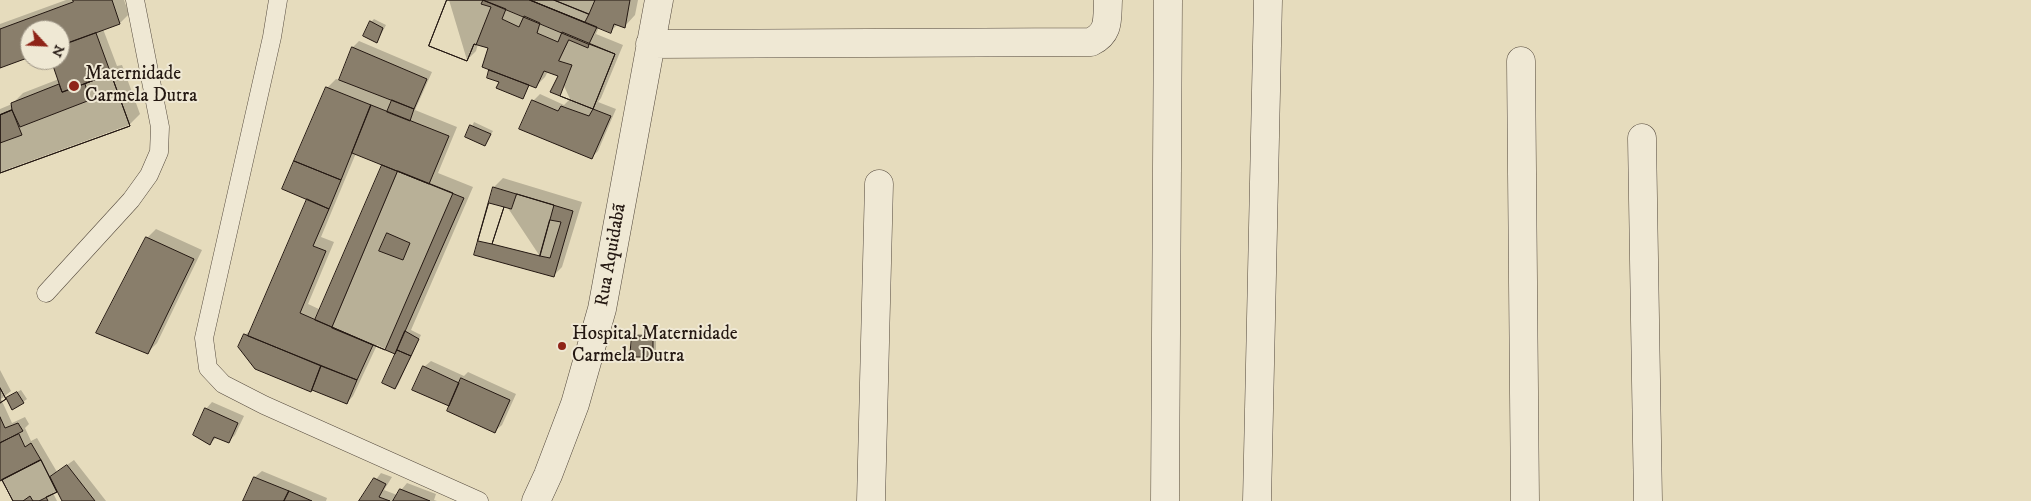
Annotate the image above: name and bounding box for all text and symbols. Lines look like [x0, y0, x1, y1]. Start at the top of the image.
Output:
north arrow [20, 20, 70, 70]
text: N [47, 42, 68, 60]
place label: Maternidade Carmela Dutra [85, 64, 197, 108]
marker: Maternidade Carmela Dutra [67, 79, 81, 93]
street label: Rua Aquidabã [592, 202, 632, 308]
place label: Hospital Maternidade Carmela Dutra [572, 324, 738, 368]
marker: Hospital Maternidade Carmela Dutra [556, 340, 568, 352]

